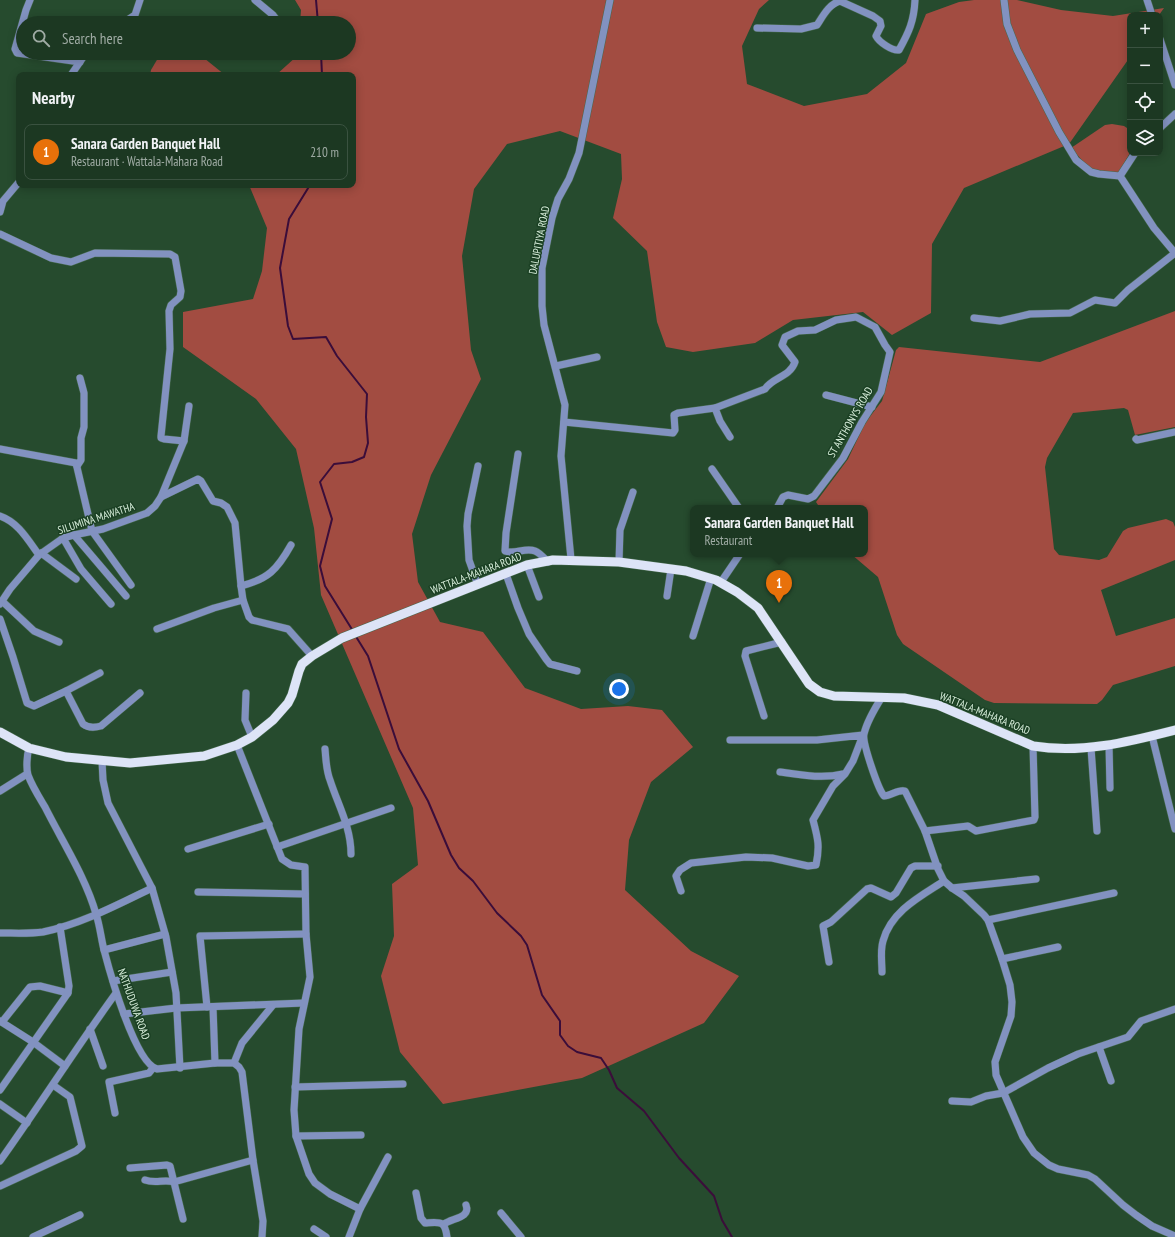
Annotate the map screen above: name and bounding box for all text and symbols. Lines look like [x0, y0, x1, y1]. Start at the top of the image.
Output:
map controls [1127, 12, 1163, 156]
button: + [1127, 12, 1163, 48]
search box [16, 16, 356, 60]
icon: search [30, 27, 52, 49]
text: Search here [62, 29, 123, 48]
button: − [1127, 48, 1163, 84]
button: locate [1127, 84, 1163, 120]
text: Nearby [32, 87, 75, 109]
button: layers [1127, 120, 1163, 156]
text: Sanara Garden Banquet Hall [71, 134, 220, 153]
text: 1 [43, 144, 49, 161]
text: 210 m [310, 144, 339, 161]
text: Restaurant · Wattala-Mahara Road [71, 153, 223, 170]
street label: DALUPITIYA ROAD [526, 204, 553, 275]
street label: ST ANTHONYS ROAD [824, 384, 876, 460]
street label: SILUMINA MAWATHA [56, 499, 137, 537]
popup [690, 505, 868, 557]
text: Sanara Garden Banquet Hall [704, 513, 854, 532]
text: Restaurant [704, 532, 752, 549]
street label: WATTALA-MAHARA ROAD [429, 549, 524, 597]
pin: 1 [766, 570, 792, 603]
your location [609, 679, 629, 699]
street label: WATTALA-MAHARA ROAD [938, 688, 1032, 738]
street label: NATHUDUWA ROAD [115, 967, 153, 1042]

